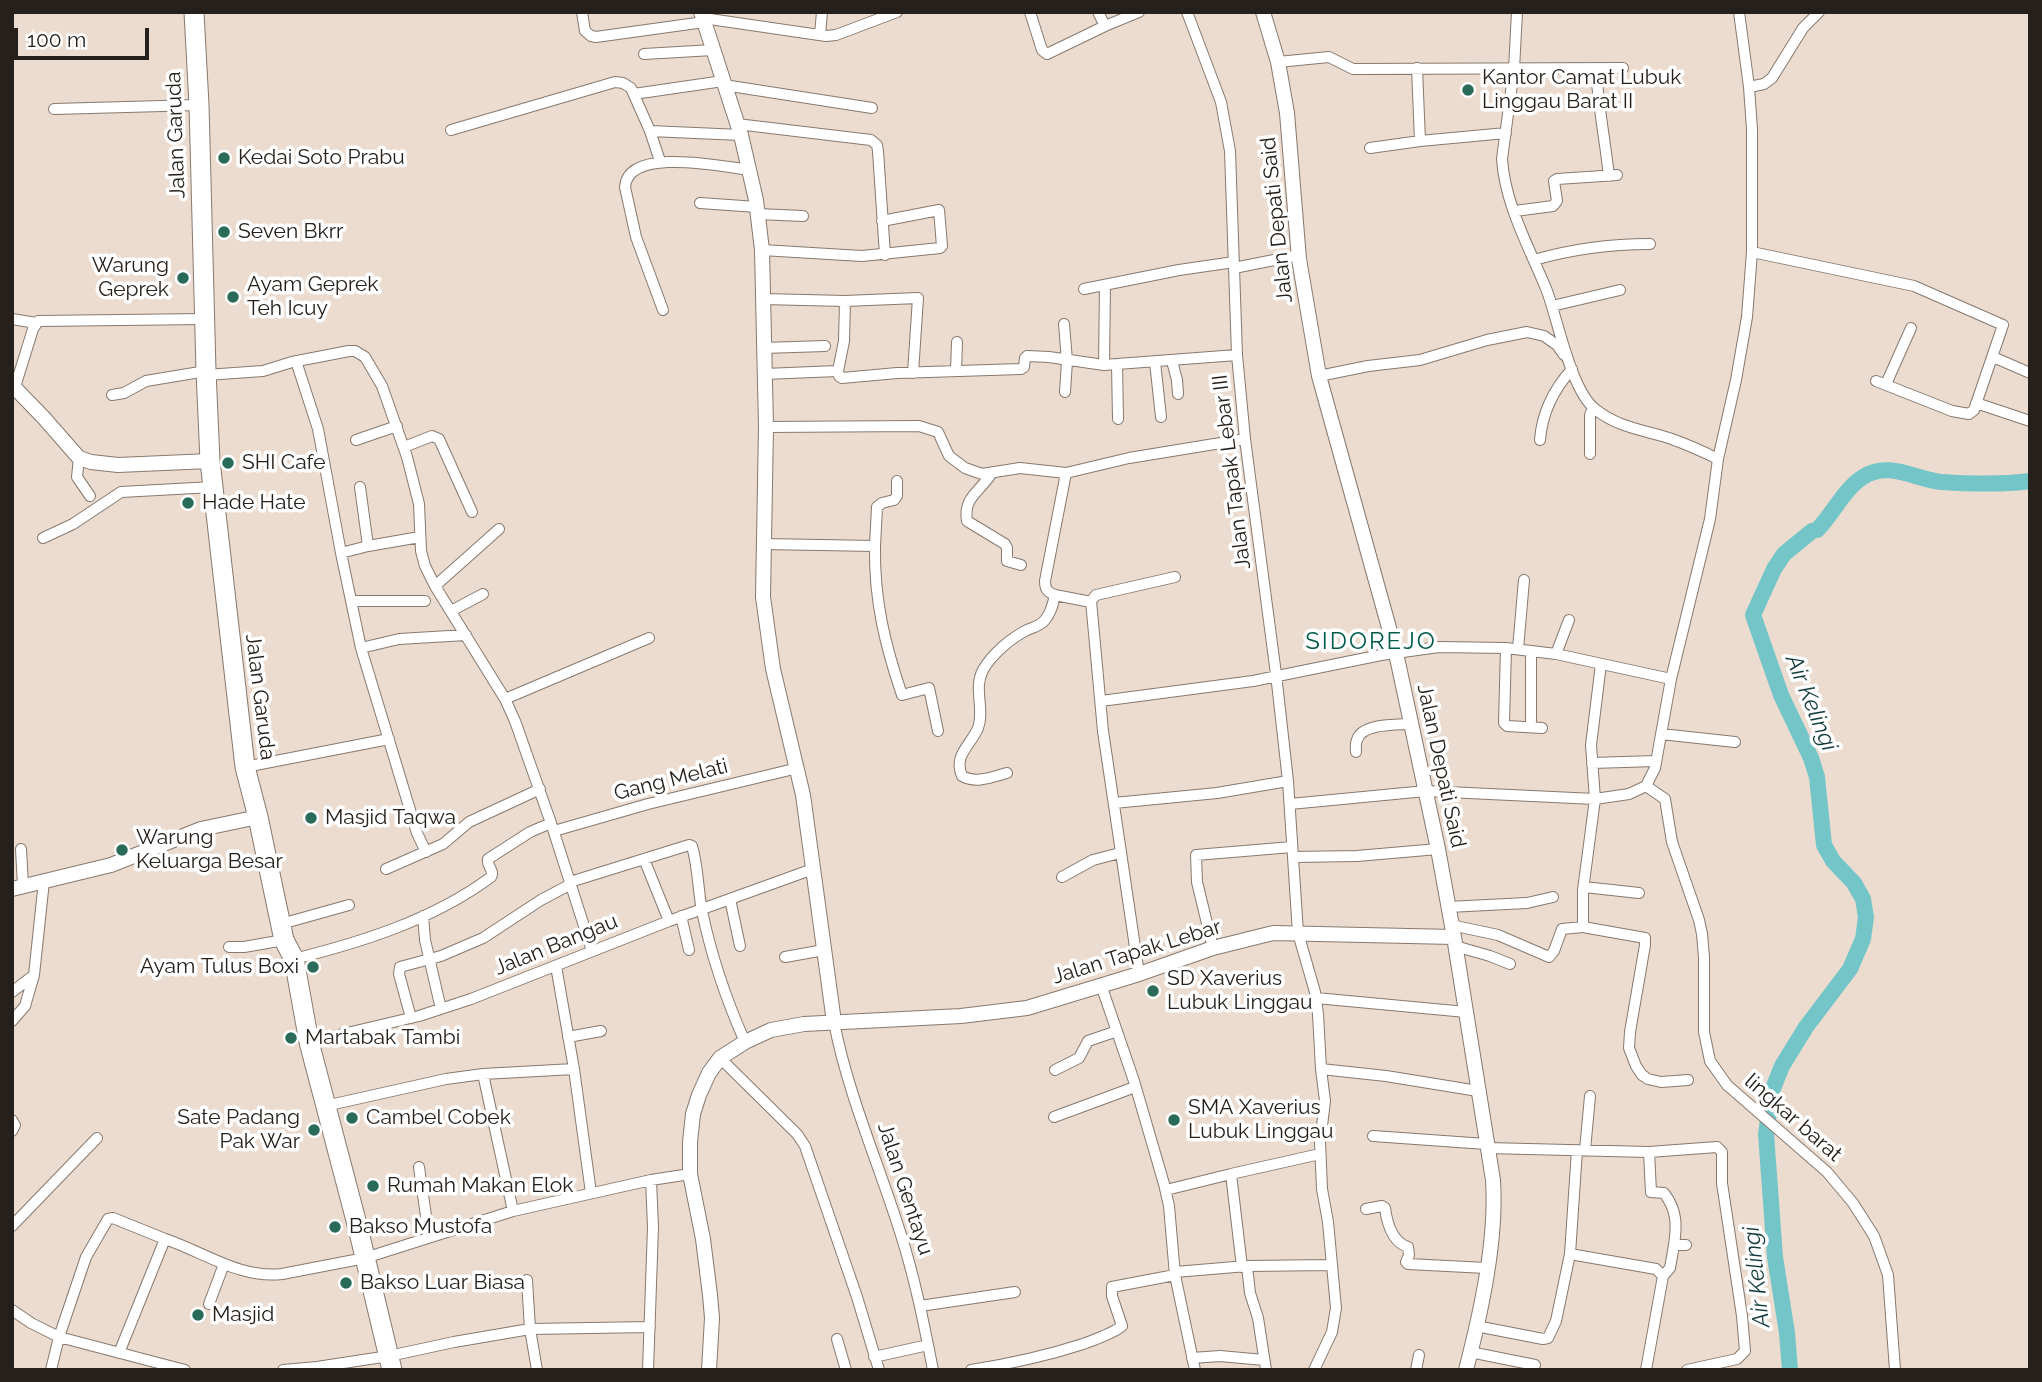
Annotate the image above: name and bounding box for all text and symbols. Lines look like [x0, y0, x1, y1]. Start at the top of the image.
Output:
scale bar [18, 14, 152, 58]
text: 100 m [27, 27, 86, 52]
place label: Kantor Camat Lubuk Linggau Barat II [1482, 65, 1681, 115]
street label: Jalan Garuda [161, 71, 191, 199]
marker: Kantor Camat Lubuk Linggau Barat II [1460, 82, 1476, 98]
street label: Jalan Depati Said [1256, 136, 1298, 304]
place label: Kedai Soto Prabu [238, 145, 405, 171]
marker: Kedai Soto Prabu [216, 150, 232, 166]
place label: Seven Bkrr [238, 219, 343, 245]
marker: Seven Bkrr [216, 224, 232, 240]
place label: Warung Geprek [92, 253, 169, 303]
marker: Warung Geprek [175, 270, 191, 286]
place label: Ayam Geprek Teh Icuy [247, 272, 378, 322]
marker: Ayam Geprek Teh Icuy [225, 289, 241, 305]
street label: Jalan Tapak Lebar III [1208, 373, 1256, 571]
place label: SHI Cafe [242, 450, 325, 476]
marker: SHI Cafe [220, 455, 236, 471]
place label: Hade Hate [202, 490, 306, 516]
marker: Hade Hate [180, 495, 196, 511]
district label: SIDOREJO [1306, 628, 1436, 656]
street label: Jalan Garuda [240, 632, 280, 762]
water label: Air Kelingi [1779, 651, 1843, 755]
street label: Jalan Depati Said [1411, 682, 1471, 850]
street label: Gang Melati [612, 754, 730, 806]
place label: Masjid Taqwa [325, 805, 456, 831]
marker: Masjid Taqwa [303, 810, 319, 826]
place label: Warung Keluarga Besar [136, 825, 283, 875]
marker: Warung Keluarga Besar [114, 842, 130, 858]
street label: Jalan Bangau [491, 909, 621, 981]
street label: Jalan Tapak Lebar [1050, 914, 1224, 990]
place label: Ayam Tulus Boxi [140, 954, 299, 980]
marker: Ayam Tulus Boxi [305, 959, 321, 975]
place label: SD Xaverius Lubuk Linggau [1167, 966, 1313, 1016]
marker: SD Xaverius Lubuk Linggau [1145, 983, 1161, 999]
place label: Martabak Tambi [305, 1025, 460, 1051]
marker: Martabak Tambi [283, 1030, 299, 1046]
street label: lingkar barat [1739, 1069, 1847, 1167]
place label: SMA Xaverius Lubuk Linggau [1188, 1095, 1334, 1145]
place label: Sate Padang Pak War [177, 1105, 300, 1155]
place label: Cambel Cobek [366, 1105, 511, 1131]
marker: Cambel Cobek [344, 1110, 360, 1126]
marker: SMA Xaverius Lubuk Linggau [1166, 1112, 1182, 1128]
street label: Jalan Gentayu [872, 1120, 938, 1258]
marker: Sate Padang Pak War [306, 1122, 322, 1138]
place label: Rumah Makan Elok [387, 1173, 573, 1199]
marker: Rumah Makan Elok [365, 1178, 381, 1194]
place label: Bakso Mustofa [349, 1214, 492, 1240]
marker: Bakso Mustofa [327, 1219, 343, 1235]
water label: Air Kelingi [1738, 1225, 1776, 1329]
place label: Bakso Luar Biasa [360, 1270, 525, 1296]
marker: Bakso Luar Biasa [338, 1275, 354, 1291]
place label: Masjid [212, 1302, 274, 1328]
marker: Masjid [190, 1307, 206, 1323]

